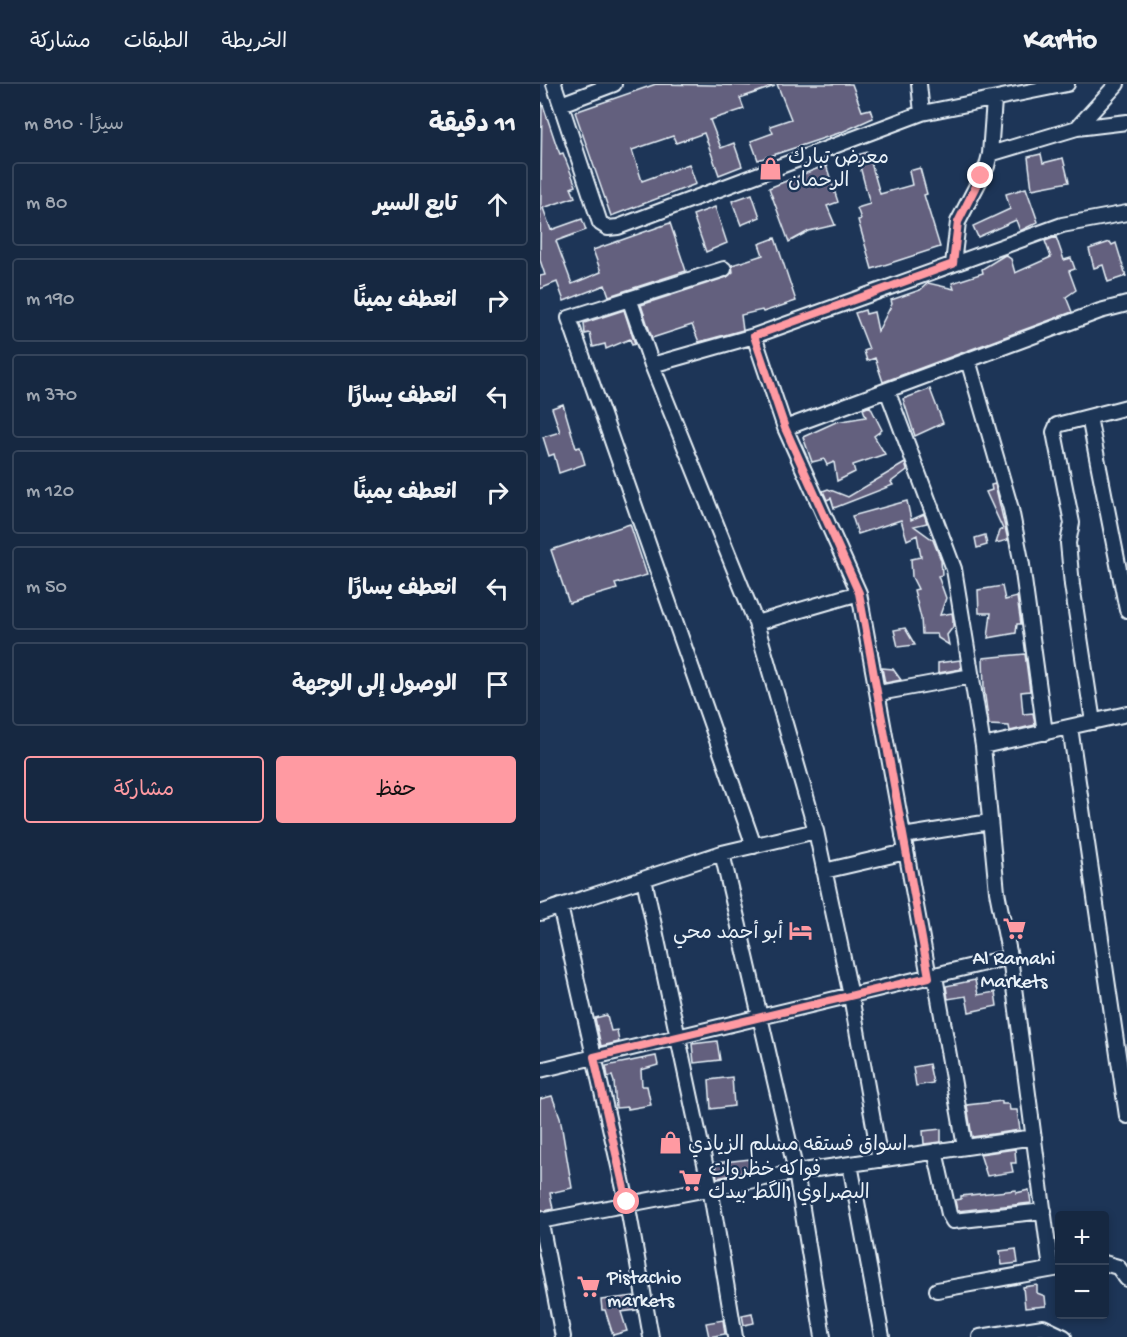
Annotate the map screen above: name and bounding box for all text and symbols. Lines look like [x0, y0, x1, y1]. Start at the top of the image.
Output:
text: Kartio [1024, 25, 1097, 58]
text: مشاركة [30, 31, 91, 56]
text: الطبقات [124, 31, 189, 56]
text: الخريطة [222, 31, 287, 56]
text: 11 دقيقة [429, 111, 516, 142]
text: سيرًا · 810 m [24, 114, 124, 137]
place label: معرض تبارك الرحمان [788, 147, 889, 194]
shop icon: معرض تبارك الرحمان [757, 155, 783, 181]
route end [967, 162, 993, 188]
icon: ahead [481, 188, 514, 221]
text: 80 m [26, 193, 67, 216]
text: تابع السير [373, 193, 457, 219]
icon: right [481, 284, 514, 317]
text: 190 m [26, 289, 74, 312]
text: انعطف يمينًا [354, 289, 457, 315]
icon: left [481, 380, 514, 413]
text: 370 m [26, 385, 77, 408]
text: انعطف يسارًا [348, 385, 457, 411]
icon: right [481, 476, 514, 509]
text: 120 m [26, 481, 74, 504]
text: انعطف يمينًا [354, 481, 457, 507]
icon: left [481, 572, 514, 605]
text: 50 m [26, 577, 67, 600]
text: انعطف يسارًا [348, 577, 457, 603]
icon: arrive [481, 668, 514, 701]
text: الوصول إلى الوجهة [292, 673, 457, 699]
button: مشاركة [24, 756, 264, 823]
button: حفظ [276, 756, 516, 823]
supermarket icon: Al Ramahi Markets [1001, 916, 1027, 942]
hotel icon: أبو أحمد محي [788, 918, 814, 944]
place label: أبو أحمد محي [673, 920, 783, 949]
place label: Al Ramahi Markets [973, 949, 1055, 995]
shop icon: اسواق فستقه مسلم الزيادي [657, 1130, 683, 1156]
place label: اسواق فستقه مسلم الزيادي [688, 1134, 907, 1158]
place label: فواكه خظروات البصراوي (الگط بيدك [708, 1159, 870, 1206]
supermarket icon: فواكه خظروات البصراوي (الگط بيدك [677, 1167, 703, 1193]
route start [613, 1188, 639, 1214]
map controls [1055, 1211, 1109, 1319]
button: + [1055, 1211, 1109, 1265]
button: − [1055, 1265, 1109, 1319]
place label: Pistachio markets [606, 1268, 681, 1314]
supermarket icon: Pistachio markets [576, 1274, 602, 1300]

